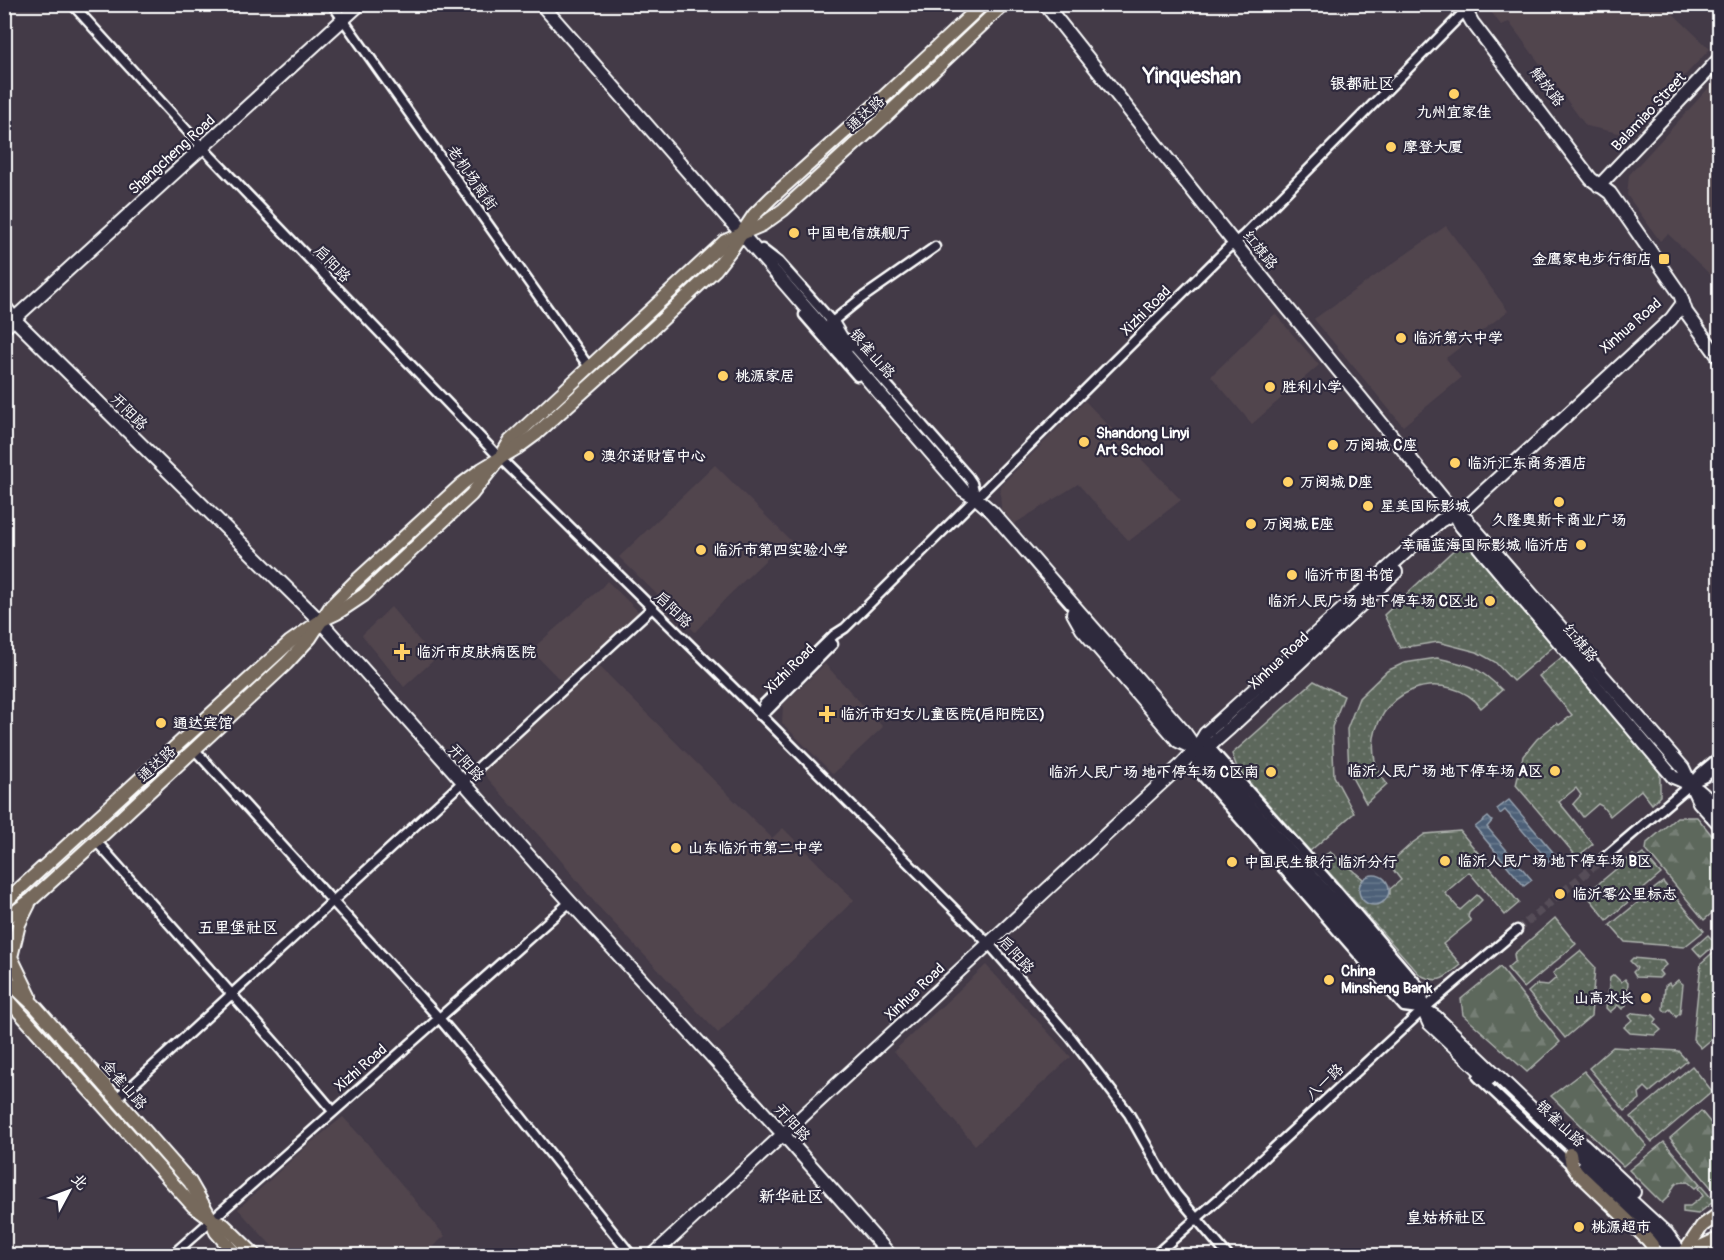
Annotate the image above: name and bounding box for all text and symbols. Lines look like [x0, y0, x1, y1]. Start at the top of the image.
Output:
district label: Yinqueshan [1142, 63, 1241, 90]
street label: 解放路 [1526, 63, 1568, 111]
street label: Balamiao Street [1608, 68, 1691, 155]
district label: 银都社区 [1330, 74, 1394, 94]
marker: 九州宜家佳 [1447, 87, 1461, 101]
street label: 通达路 [843, 92, 889, 136]
place label: 九州宜家佳 [1416, 103, 1492, 122]
street label: Shangcheng Road [125, 111, 219, 199]
place label: 摩登大厦 [1403, 138, 1463, 157]
marker: 摩登大厦 [1384, 140, 1398, 154]
street label: 老机场南街 [443, 142, 501, 214]
place label: 中国电信旗舰厅 [806, 224, 911, 243]
marker: 中国电信旗舰厅 [787, 226, 801, 240]
street label: 红旗路 [1238, 227, 1282, 273]
street label: 启阳路 [310, 241, 354, 287]
place label: 金鹰家电步行街店 [1532, 250, 1652, 269]
marker: 金鹰家电步行街店 [1657, 252, 1671, 266]
street label: Xizhi Road [1117, 282, 1175, 340]
street label: Xinhua Road [1596, 294, 1666, 358]
street label: 银雀山路 [845, 325, 899, 383]
place label: 临沂第六中学 [1413, 329, 1503, 348]
marker: 临沂第六中学 [1394, 331, 1408, 345]
place label: 桃源家居 [735, 367, 795, 386]
marker: 桃源家居 [716, 369, 730, 383]
place label: 胜利小学 [1282, 378, 1342, 397]
marker: 胜利小学 [1263, 380, 1277, 394]
street label: 开阳路 [106, 389, 152, 435]
place label: Shandong Linyi Art School [1096, 424, 1190, 460]
marker: Shandong Linyi Art School [1077, 435, 1091, 449]
place label: 万阅城 C座 [1345, 436, 1418, 455]
marker: 万阅城 C座 [1326, 438, 1340, 452]
place label: 澳尔诺财富中心 [601, 447, 706, 466]
marker: 澳尔诺财富中心 [582, 449, 596, 463]
place label: 临沂汇东商务酒店 [1467, 454, 1587, 473]
marker: 临沂汇东商务酒店 [1448, 456, 1462, 470]
place label: 万阅城 D座 [1300, 473, 1373, 492]
marker: 万阅城 D座 [1281, 475, 1295, 489]
marker: 久隆奥斯卡商业广场 [1552, 495, 1566, 509]
place label: 星美国际影城 [1380, 497, 1470, 516]
marker: 星美国际影城 [1361, 499, 1375, 513]
place label: 久隆奥斯卡商业广场 [1491, 511, 1627, 530]
place label: 万阅城 E座 [1263, 515, 1334, 534]
marker: 万阅城 E座 [1244, 517, 1258, 531]
place label: 幸福蓝海国际影城 临沂店 [1401, 536, 1569, 555]
marker: 幸福蓝海国际影城 临沂店 [1574, 538, 1588, 552]
place label: 临沂市第四实验小学 [713, 541, 848, 560]
marker: 临沂市第四实验小学 [694, 543, 708, 557]
place label: 临沂市图书馆 [1304, 566, 1394, 585]
marker: 临沂市图书馆 [1285, 568, 1299, 582]
street label: 启阳路 [650, 588, 696, 632]
place label: 临沂人民广场 地下停车场 C区北 [1267, 592, 1478, 611]
marker: 临沂人民广场 地下停车场 C区北 [1483, 594, 1497, 608]
street label: 红旗路 [1558, 620, 1602, 666]
street label: Xinhua Road [1245, 628, 1313, 694]
street label: Xizhi Road [761, 640, 819, 698]
marker: 临沂市皮肤病医院 [393, 643, 411, 661]
place label: 临沂市皮肤病医院 [416, 643, 536, 662]
marker: 临沂市妇女儿童医院(启阳院区) [818, 705, 836, 723]
place label: 临沂市妇女儿童医院(启阳院区) [840, 705, 1045, 724]
place label: 通达宾馆 [173, 714, 233, 733]
marker: 通达宾馆 [154, 716, 168, 730]
street label: 开阳路 [444, 740, 488, 786]
street label: 通达路 [134, 742, 180, 786]
place label: 临沂人民广场 地下停车场 A区 [1347, 762, 1543, 781]
place label: 临沂人民广场 地下停车场 C区南 [1048, 763, 1259, 782]
marker: 临沂人民广场 地下停车场 A区 [1548, 764, 1562, 778]
marker: 临沂人民广场 地下停车场 C区南 [1264, 765, 1278, 779]
place label: 山东临沂市第二中学 [688, 839, 823, 858]
marker: 山东临沂市第二中学 [669, 841, 683, 855]
place label: 临沂人民广场 地下停车场 B区 [1457, 852, 1652, 871]
place label: 中国民生银行 临沂分行 [1244, 853, 1397, 872]
marker: 临沂人民广场 地下停车场 B区 [1438, 854, 1452, 868]
marker: 中国民生银行 临沂分行 [1225, 855, 1239, 869]
place label: 临沂零公里标志 [1572, 885, 1677, 904]
marker: 临沂零公里标志 [1553, 887, 1567, 901]
district label: 五里堡社区 [198, 918, 278, 938]
street label: 启阳路 [994, 932, 1038, 978]
street label: Xinhua Road [881, 959, 949, 1025]
place label: China Minsheng Bank [1341, 962, 1433, 998]
marker: China Minsheng Bank [1322, 973, 1336, 987]
place label: 山高水长 [1574, 989, 1634, 1008]
marker: 山高水长 [1639, 991, 1653, 1005]
street label: Xizhi Road [331, 1040, 391, 1096]
street label: 金雀山路 [97, 1056, 151, 1114]
street label: 八一路 [1302, 1060, 1348, 1104]
street label: 银雀山路 [1532, 1097, 1588, 1151]
street label: 开阳路 [770, 1100, 814, 1146]
north arrow [39, 1161, 99, 1221]
text: 北 [67, 1169, 92, 1194]
district label: 新华社区 [759, 1187, 823, 1207]
district label: 皇姑桥社区 [1406, 1208, 1486, 1228]
place label: 桃源超市 [1591, 1218, 1651, 1237]
marker: 桃源超市 [1572, 1220, 1586, 1234]

